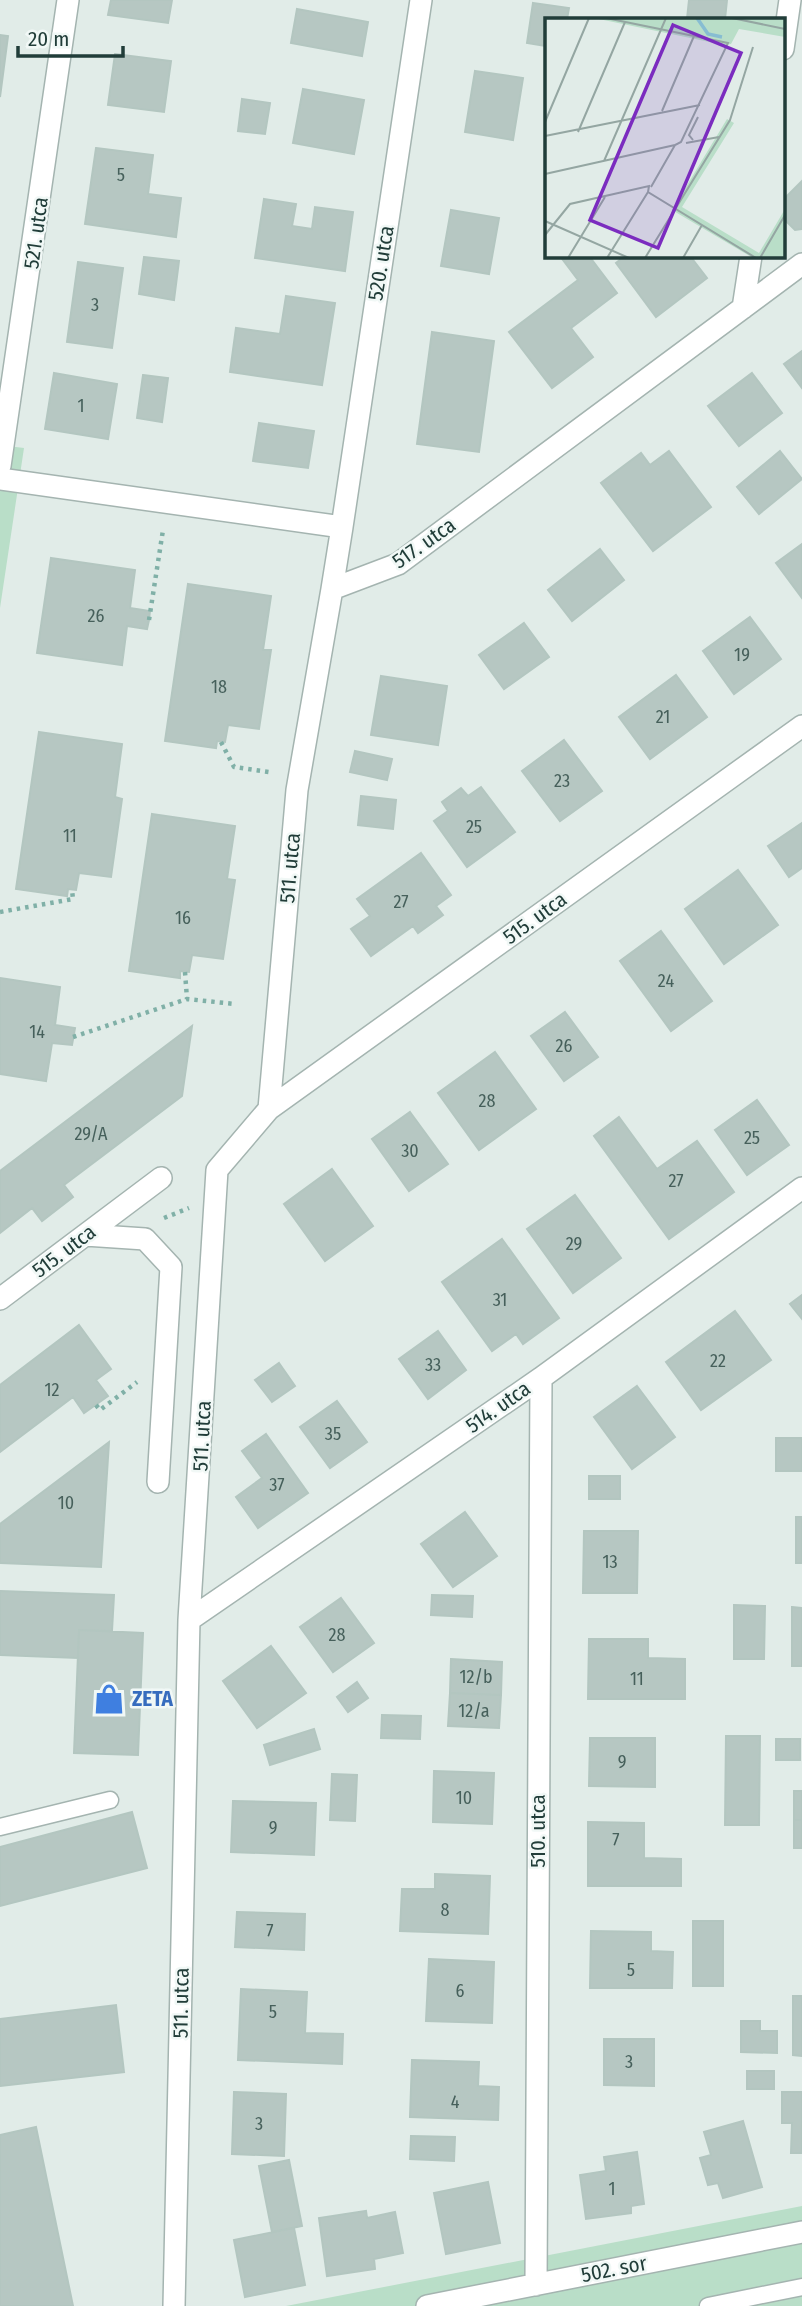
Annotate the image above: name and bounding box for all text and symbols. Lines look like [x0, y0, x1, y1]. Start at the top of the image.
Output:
scale bar [18, 14, 122, 58]
inset map [545, 18, 784, 257]
text: 20 m [28, 26, 69, 52]
house number: 5 [117, 164, 125, 186]
street label: 521. utca [18, 195, 54, 271]
street label: 520. utca [362, 224, 400, 302]
house number: 3 [91, 294, 99, 316]
house number: 1 [77, 395, 85, 417]
street label: 517. utca [387, 512, 461, 574]
house number: 26 [88, 605, 105, 627]
house number: 19 [734, 644, 750, 666]
house number: 18 [211, 676, 227, 698]
house number: 21 [656, 706, 670, 728]
house number: 23 [554, 770, 570, 792]
house number: 25 [466, 816, 482, 838]
house number: 11 [63, 825, 77, 847]
street label: 511. utca [274, 832, 306, 904]
street label: 515. utca [498, 886, 572, 950]
house number: 27 [393, 891, 409, 913]
house number: 16 [175, 907, 191, 929]
house number: 24 [658, 970, 674, 992]
house number: 14 [29, 1021, 45, 1043]
house number: 26 [556, 1035, 573, 1057]
house number: 28 [479, 1090, 495, 1112]
house number: 29/A [74, 1123, 108, 1145]
house number: 25 [744, 1127, 760, 1149]
house number: 30 [401, 1140, 419, 1162]
house number: 27 [668, 1170, 684, 1192]
street label: 515. utca [27, 1219, 101, 1283]
house number: 29 [566, 1233, 582, 1255]
house number: 31 [493, 1289, 507, 1311]
house number: 22 [710, 1350, 726, 1372]
house number: 33 [425, 1354, 441, 1376]
street label: 514. utca [461, 1375, 535, 1439]
house number: 12 [45, 1379, 60, 1401]
street label: 511. utca [187, 1400, 217, 1472]
house number: 35 [325, 1423, 341, 1445]
house number: 37 [269, 1474, 285, 1496]
house number: 10 [58, 1492, 74, 1514]
house number: 13 [602, 1551, 618, 1573]
house number: 28 [329, 1624, 345, 1646]
house number: 12/b [460, 1666, 492, 1688]
house number: 11 [630, 1668, 644, 1690]
shop icon: ZETA [92, 1682, 126, 1716]
place label: ZETA [132, 1686, 174, 1712]
house number: 12/a [458, 1700, 490, 1722]
house number: 9 [618, 1751, 626, 1773]
house number: 10 [456, 1787, 472, 1809]
street label: 510. utca [525, 1794, 551, 1868]
house number: 9 [269, 1817, 277, 1839]
house number: 7 [612, 1829, 620, 1851]
house number: 8 [441, 1899, 450, 1921]
house number: 7 [266, 1920, 274, 1942]
house number: 5 [627, 1959, 635, 1981]
street label: 511. utca [167, 1967, 195, 2039]
house number: 6 [456, 1980, 465, 2002]
house number: 5 [269, 2001, 277, 2023]
house number: 3 [625, 2051, 633, 2073]
house number: 4 [451, 2091, 460, 2113]
house number: 3 [255, 2113, 263, 2135]
house number: 1 [608, 2178, 616, 2200]
street label: 502. sor [579, 2250, 650, 2288]

